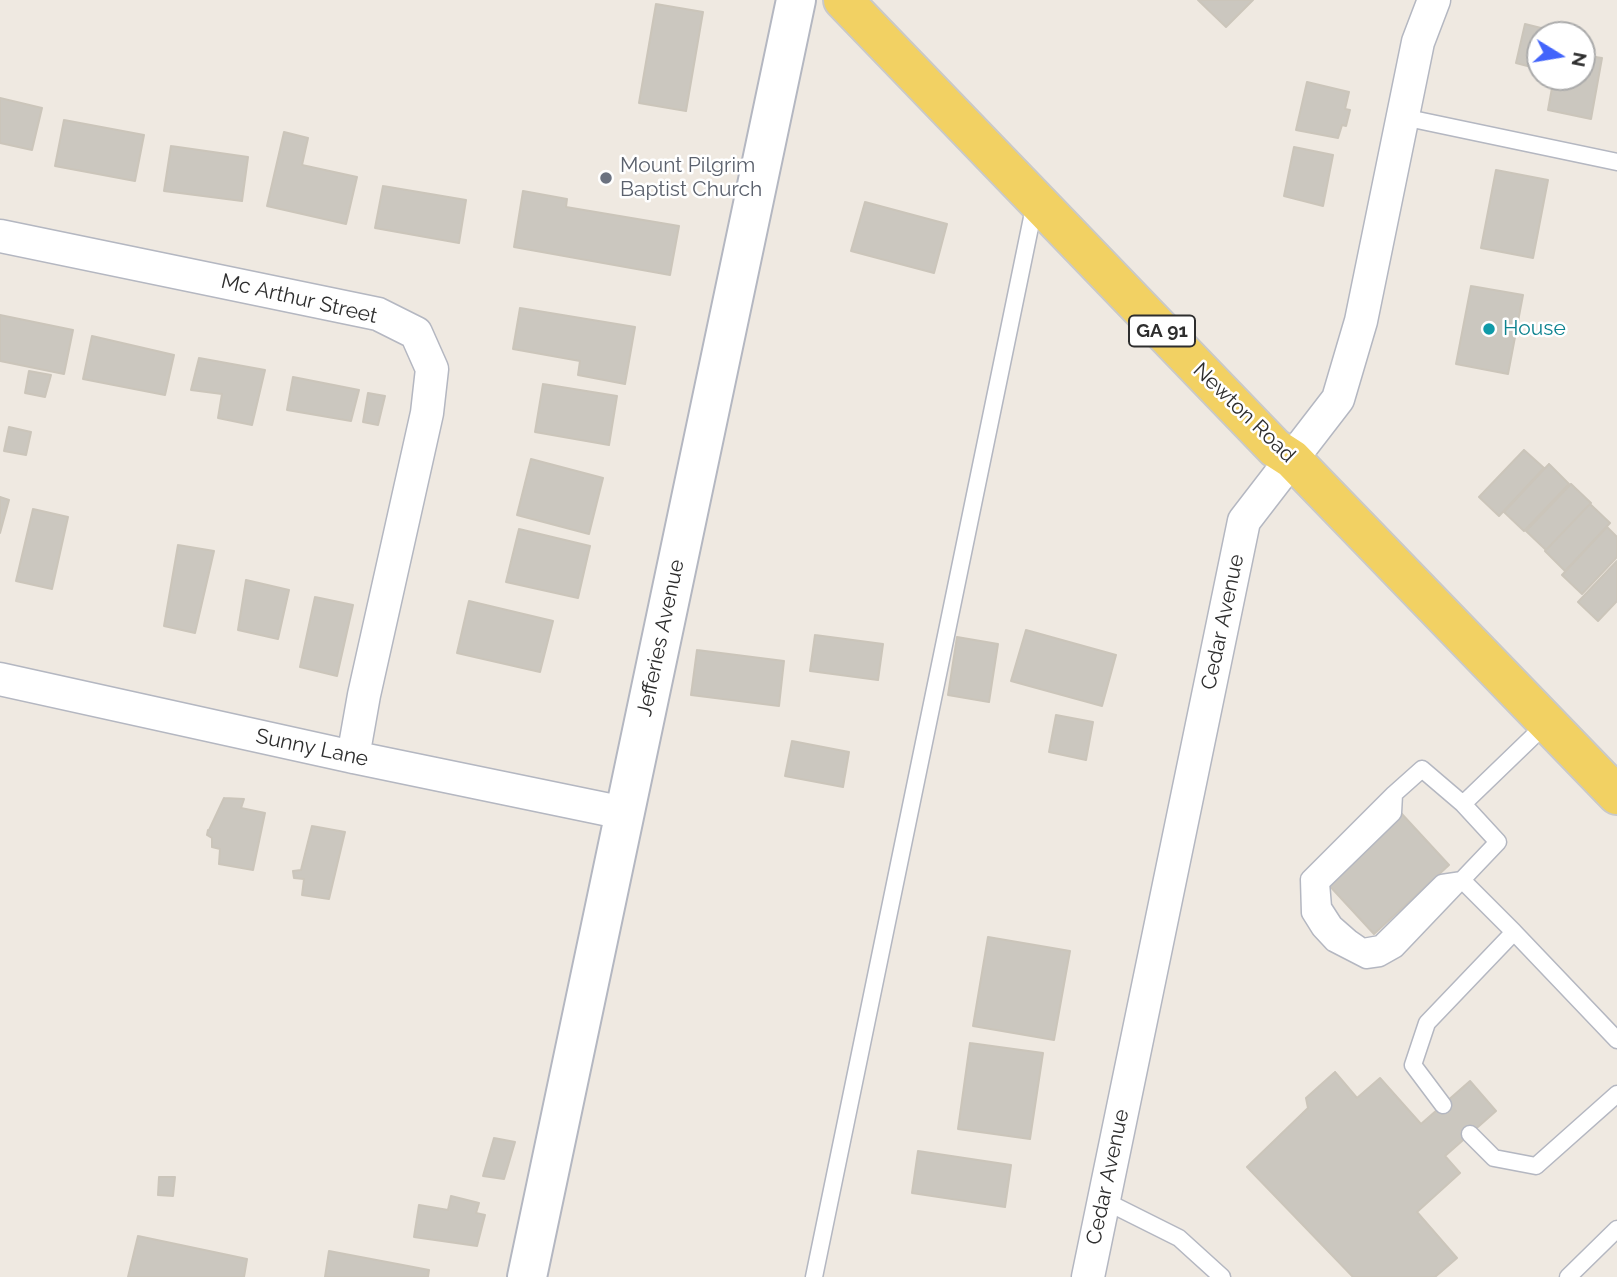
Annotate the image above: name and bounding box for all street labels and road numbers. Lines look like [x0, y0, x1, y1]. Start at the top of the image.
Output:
street label: Mc Arthur Street [219, 269, 379, 329]
road number: GA 91 [1129, 316, 1195, 346]
street label: Newton Road [1188, 358, 1300, 468]
street label: Cedar Avenue [1196, 552, 1250, 692]
street label: Jefferies Avenue [632, 557, 690, 719]
street label: Sunny Lane [253, 724, 371, 772]
street label: Cedar Avenue [1081, 1107, 1135, 1247]

